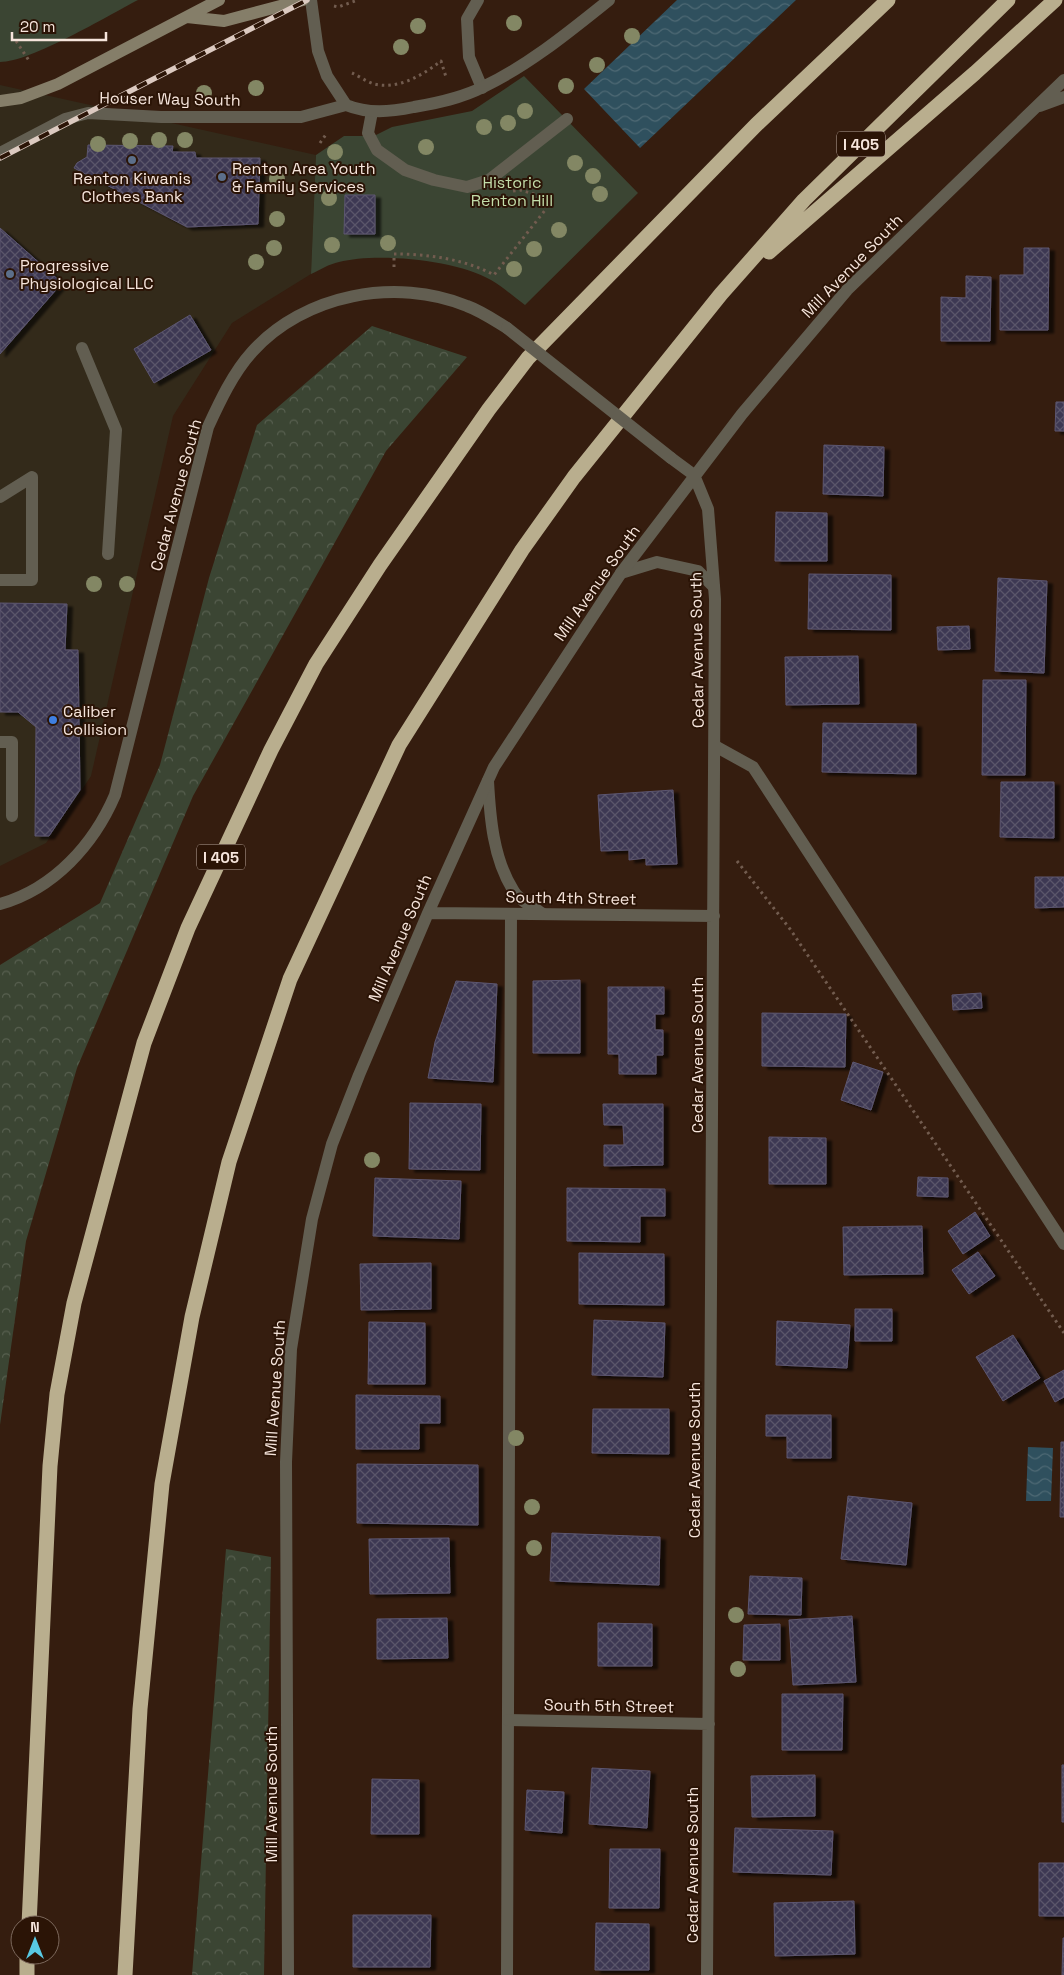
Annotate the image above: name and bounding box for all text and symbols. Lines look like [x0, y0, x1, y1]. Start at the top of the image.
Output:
scale bar [12, 10, 106, 42]
text: 20 m [20, 17, 55, 36]
street label: Houser Way South [99, 87, 241, 111]
road number: I 405 [837, 132, 885, 156]
marker: Renton Kiwanis Clothes Bank [126, 154, 138, 166]
place label: Renton Area Youth & Family Services [232, 158, 375, 197]
place label: Renton Kiwanis Clothes Bank [73, 168, 191, 207]
marker: Renton Area Youth & Family Services [216, 171, 228, 183]
park label: Historic Renton Hill [471, 172, 553, 211]
street label: Mill Avenue South [797, 210, 907, 322]
place label: Progressive Physiological LLC [20, 255, 154, 294]
marker: Progressive Physiological LLC [4, 268, 16, 280]
street label: Cedar Avenue South [146, 417, 206, 573]
street label: Mill Avenue South [549, 521, 645, 645]
street label: Cedar Avenue South [685, 572, 709, 728]
place label: Caliber Collision [63, 701, 127, 740]
marker: Caliber Collision [47, 714, 59, 726]
road number: I 405 [197, 844, 245, 870]
street label: Mill Avenue South [364, 871, 436, 1005]
street label: South 4th Street [505, 886, 637, 910]
street label: Cedar Avenue South [687, 977, 708, 1133]
street label: Mill Avenue South [260, 1319, 290, 1457]
street label: Cedar Avenue South [684, 1382, 705, 1538]
street label: South 5th Street [544, 1694, 674, 1718]
street label: Mill Avenue South [261, 1726, 282, 1862]
street label: Cedar Avenue South [682, 1787, 703, 1943]
north arrow [10, 1915, 60, 1965]
text: N [30, 1918, 40, 1936]

